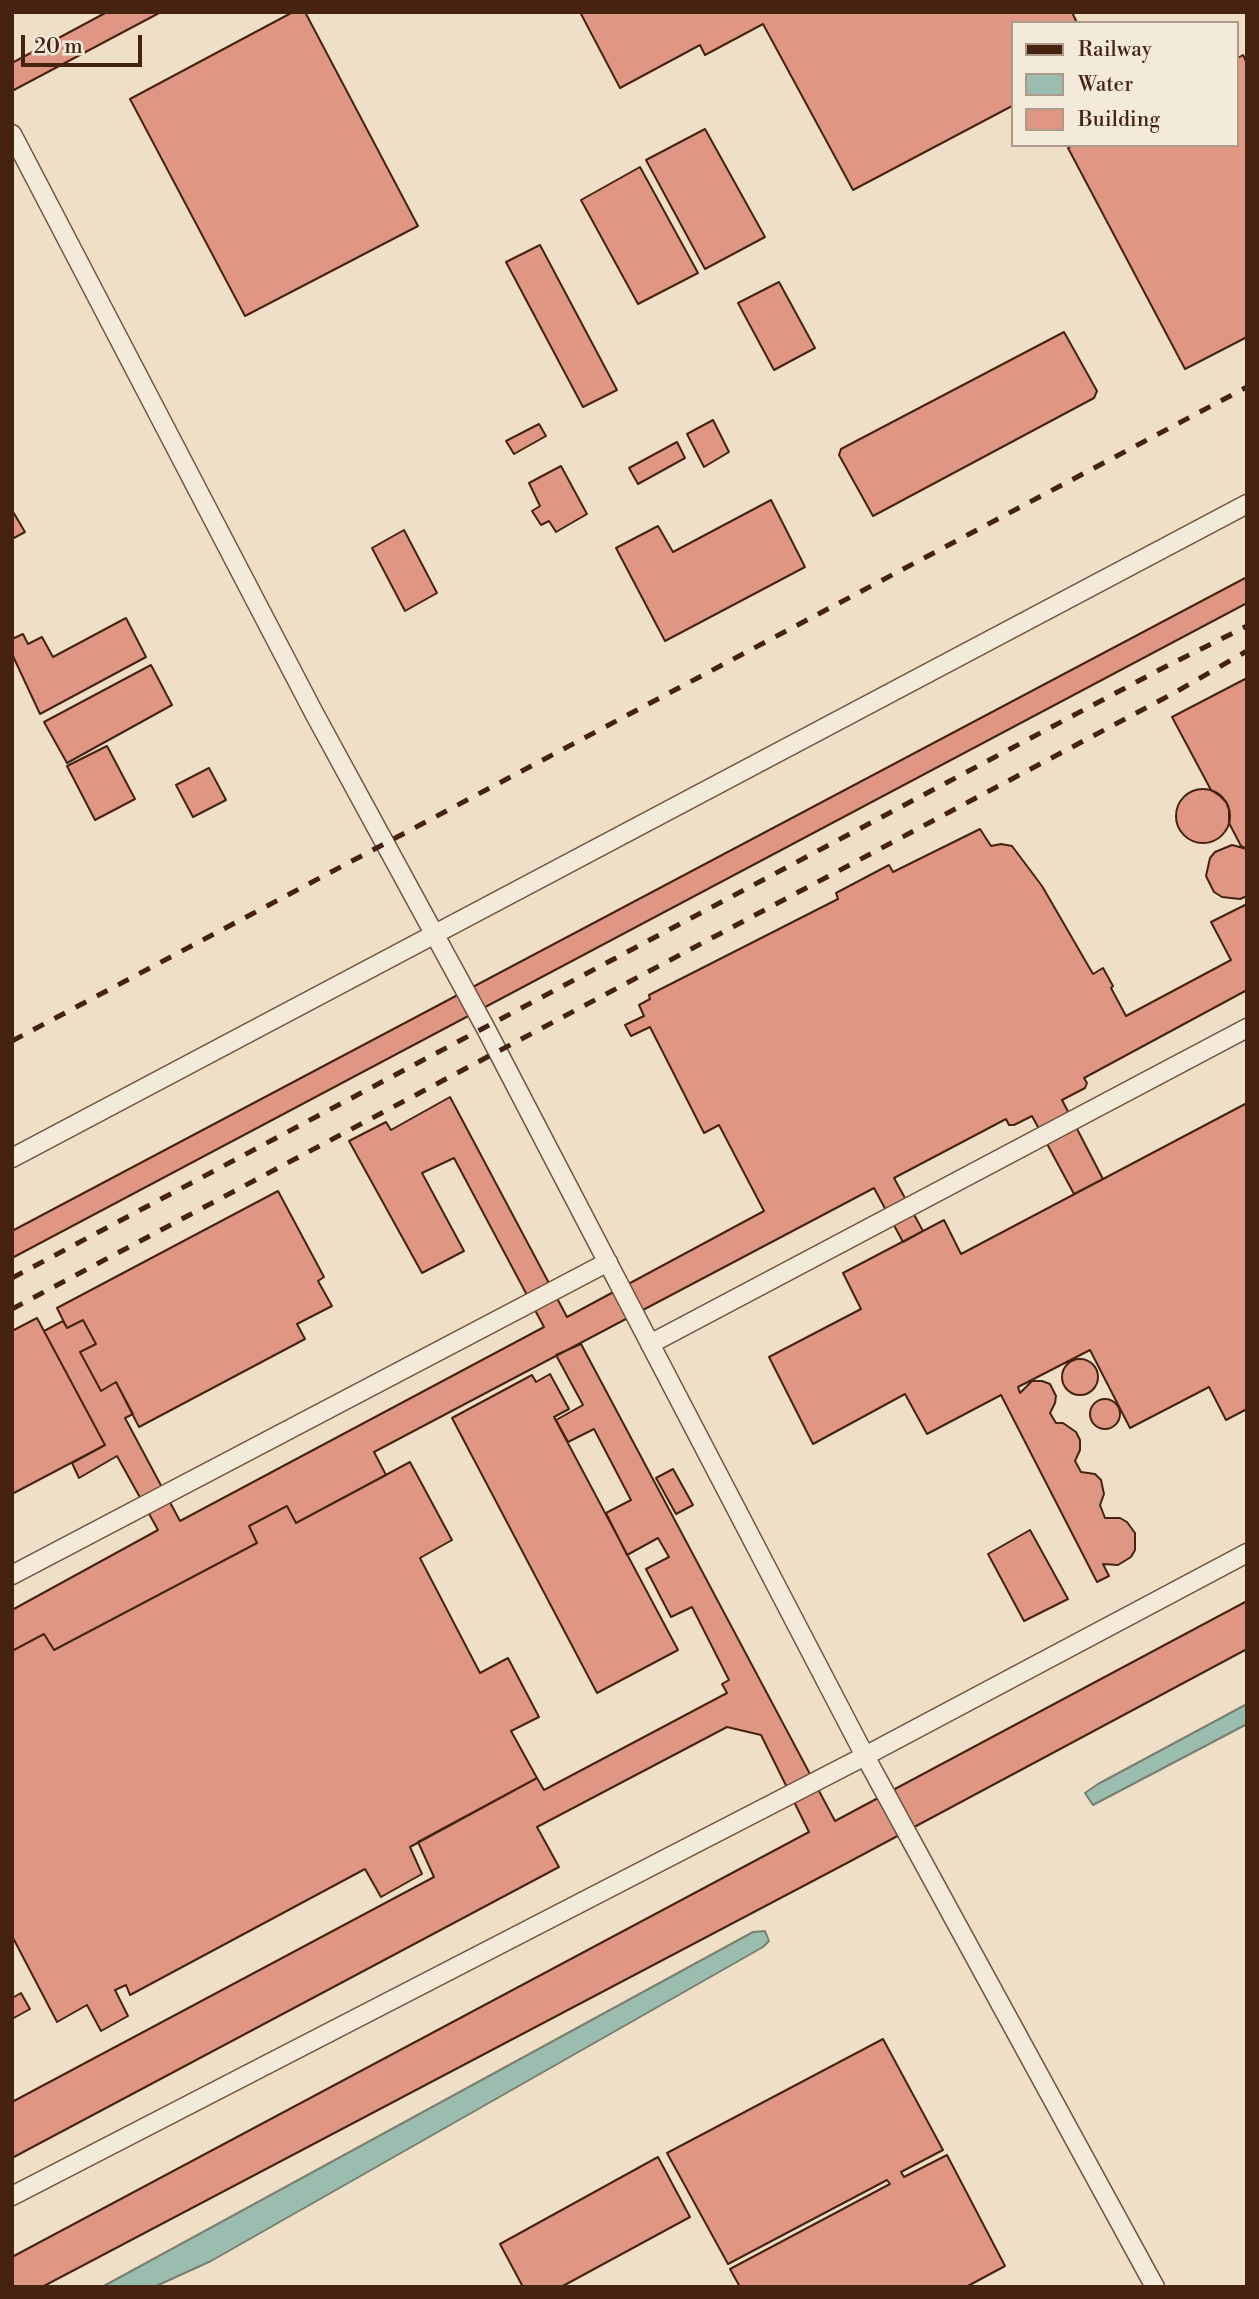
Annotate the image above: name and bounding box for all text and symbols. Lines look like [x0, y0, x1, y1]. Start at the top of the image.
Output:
scale bar [24, 21, 145, 65]
legend [1010, 21, 1238, 147]
text: 20 m [34, 34, 83, 60]
text: Railway [1078, 37, 1152, 63]
text: Water [1078, 72, 1133, 98]
text: Building [1078, 107, 1160, 133]

